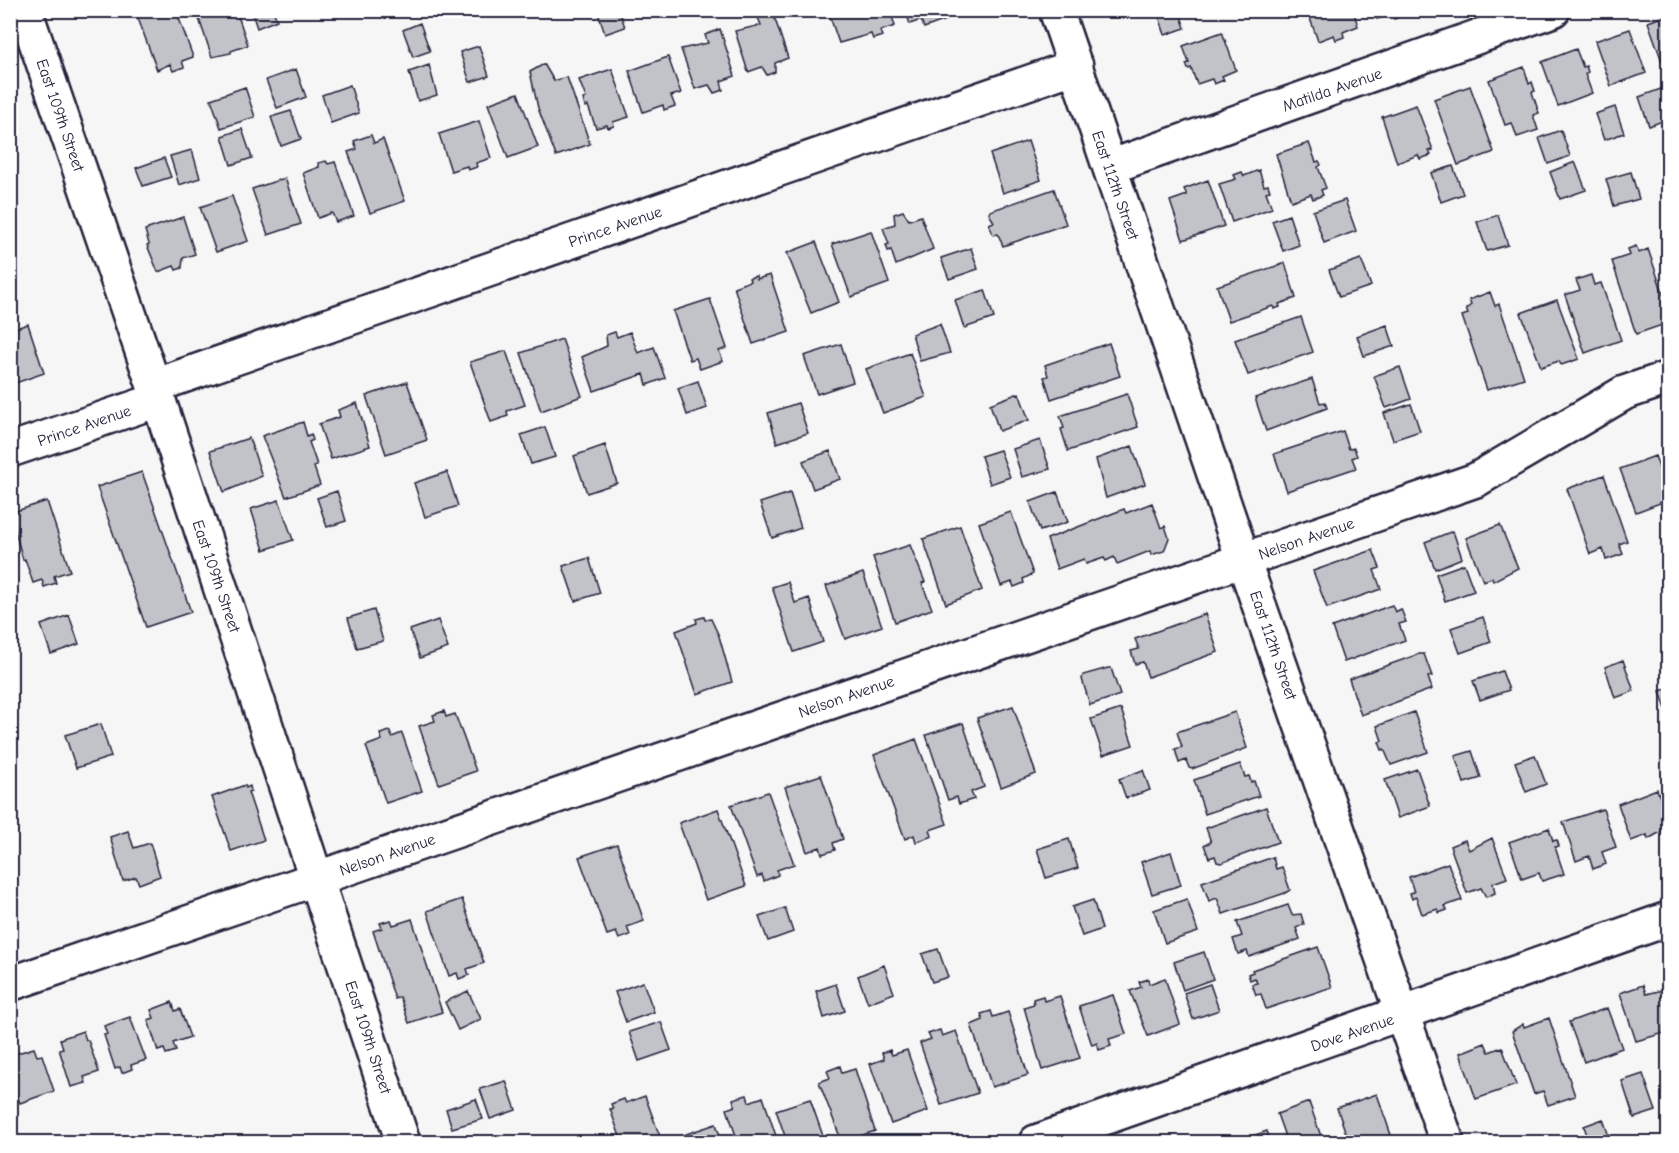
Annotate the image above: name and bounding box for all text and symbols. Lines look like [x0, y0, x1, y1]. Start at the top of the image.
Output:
street label: East 109th Street [32, 57, 88, 174]
street label: Matilda Avenue [1280, 64, 1385, 115]
street label: East 112th Street [1088, 128, 1142, 243]
street label: Prince Avenue [566, 203, 664, 251]
street label: Prince Avenue [35, 402, 133, 450]
street label: Nelson Avenue [1256, 514, 1357, 564]
street label: East 109th Street [188, 518, 244, 635]
street label: East 112th Street [1246, 588, 1300, 703]
street label: Nelson Avenue [796, 672, 897, 722]
street label: Nelson Avenue [337, 830, 438, 880]
street label: East 109th Street [341, 979, 395, 1096]
street label: Dove Avenue [1308, 1010, 1396, 1056]

